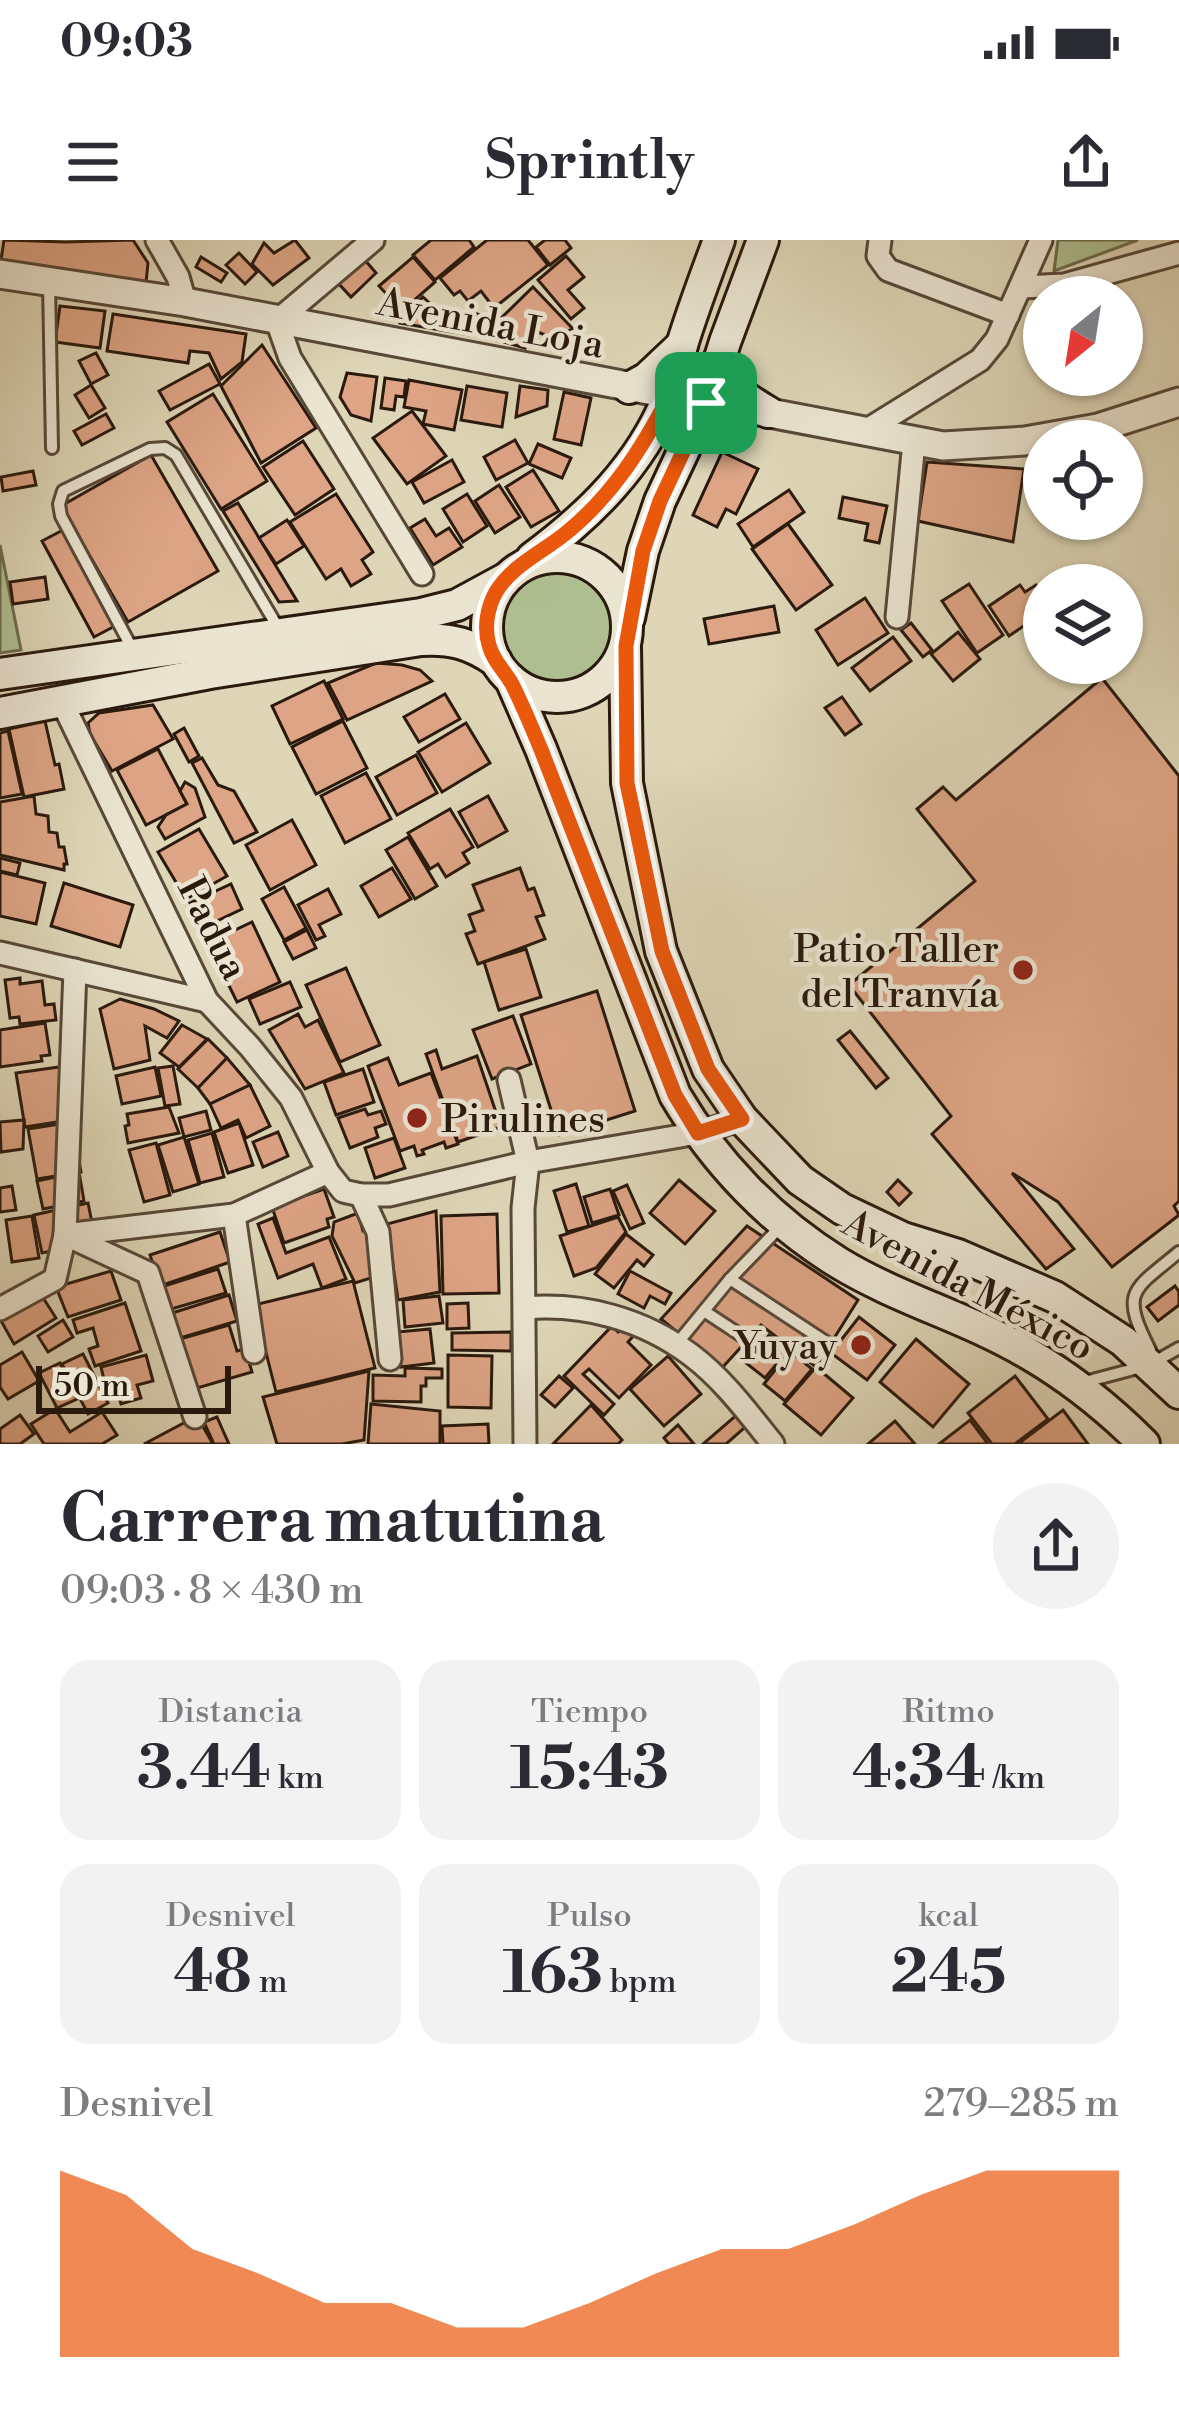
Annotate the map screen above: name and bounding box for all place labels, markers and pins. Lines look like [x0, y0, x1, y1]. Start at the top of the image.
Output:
pin [655, 352, 757, 454]
place label: Patio Taller del Tranvía [793, 926, 999, 1020]
marker: Patio Taller del Tranvía [1010, 957, 1036, 983]
place label: Pirulines [441, 1096, 605, 1145]
marker: Pirulines [404, 1105, 430, 1131]
place label: Yuyay [732, 1323, 838, 1372]
marker: Yuyay [848, 1332, 874, 1358]

